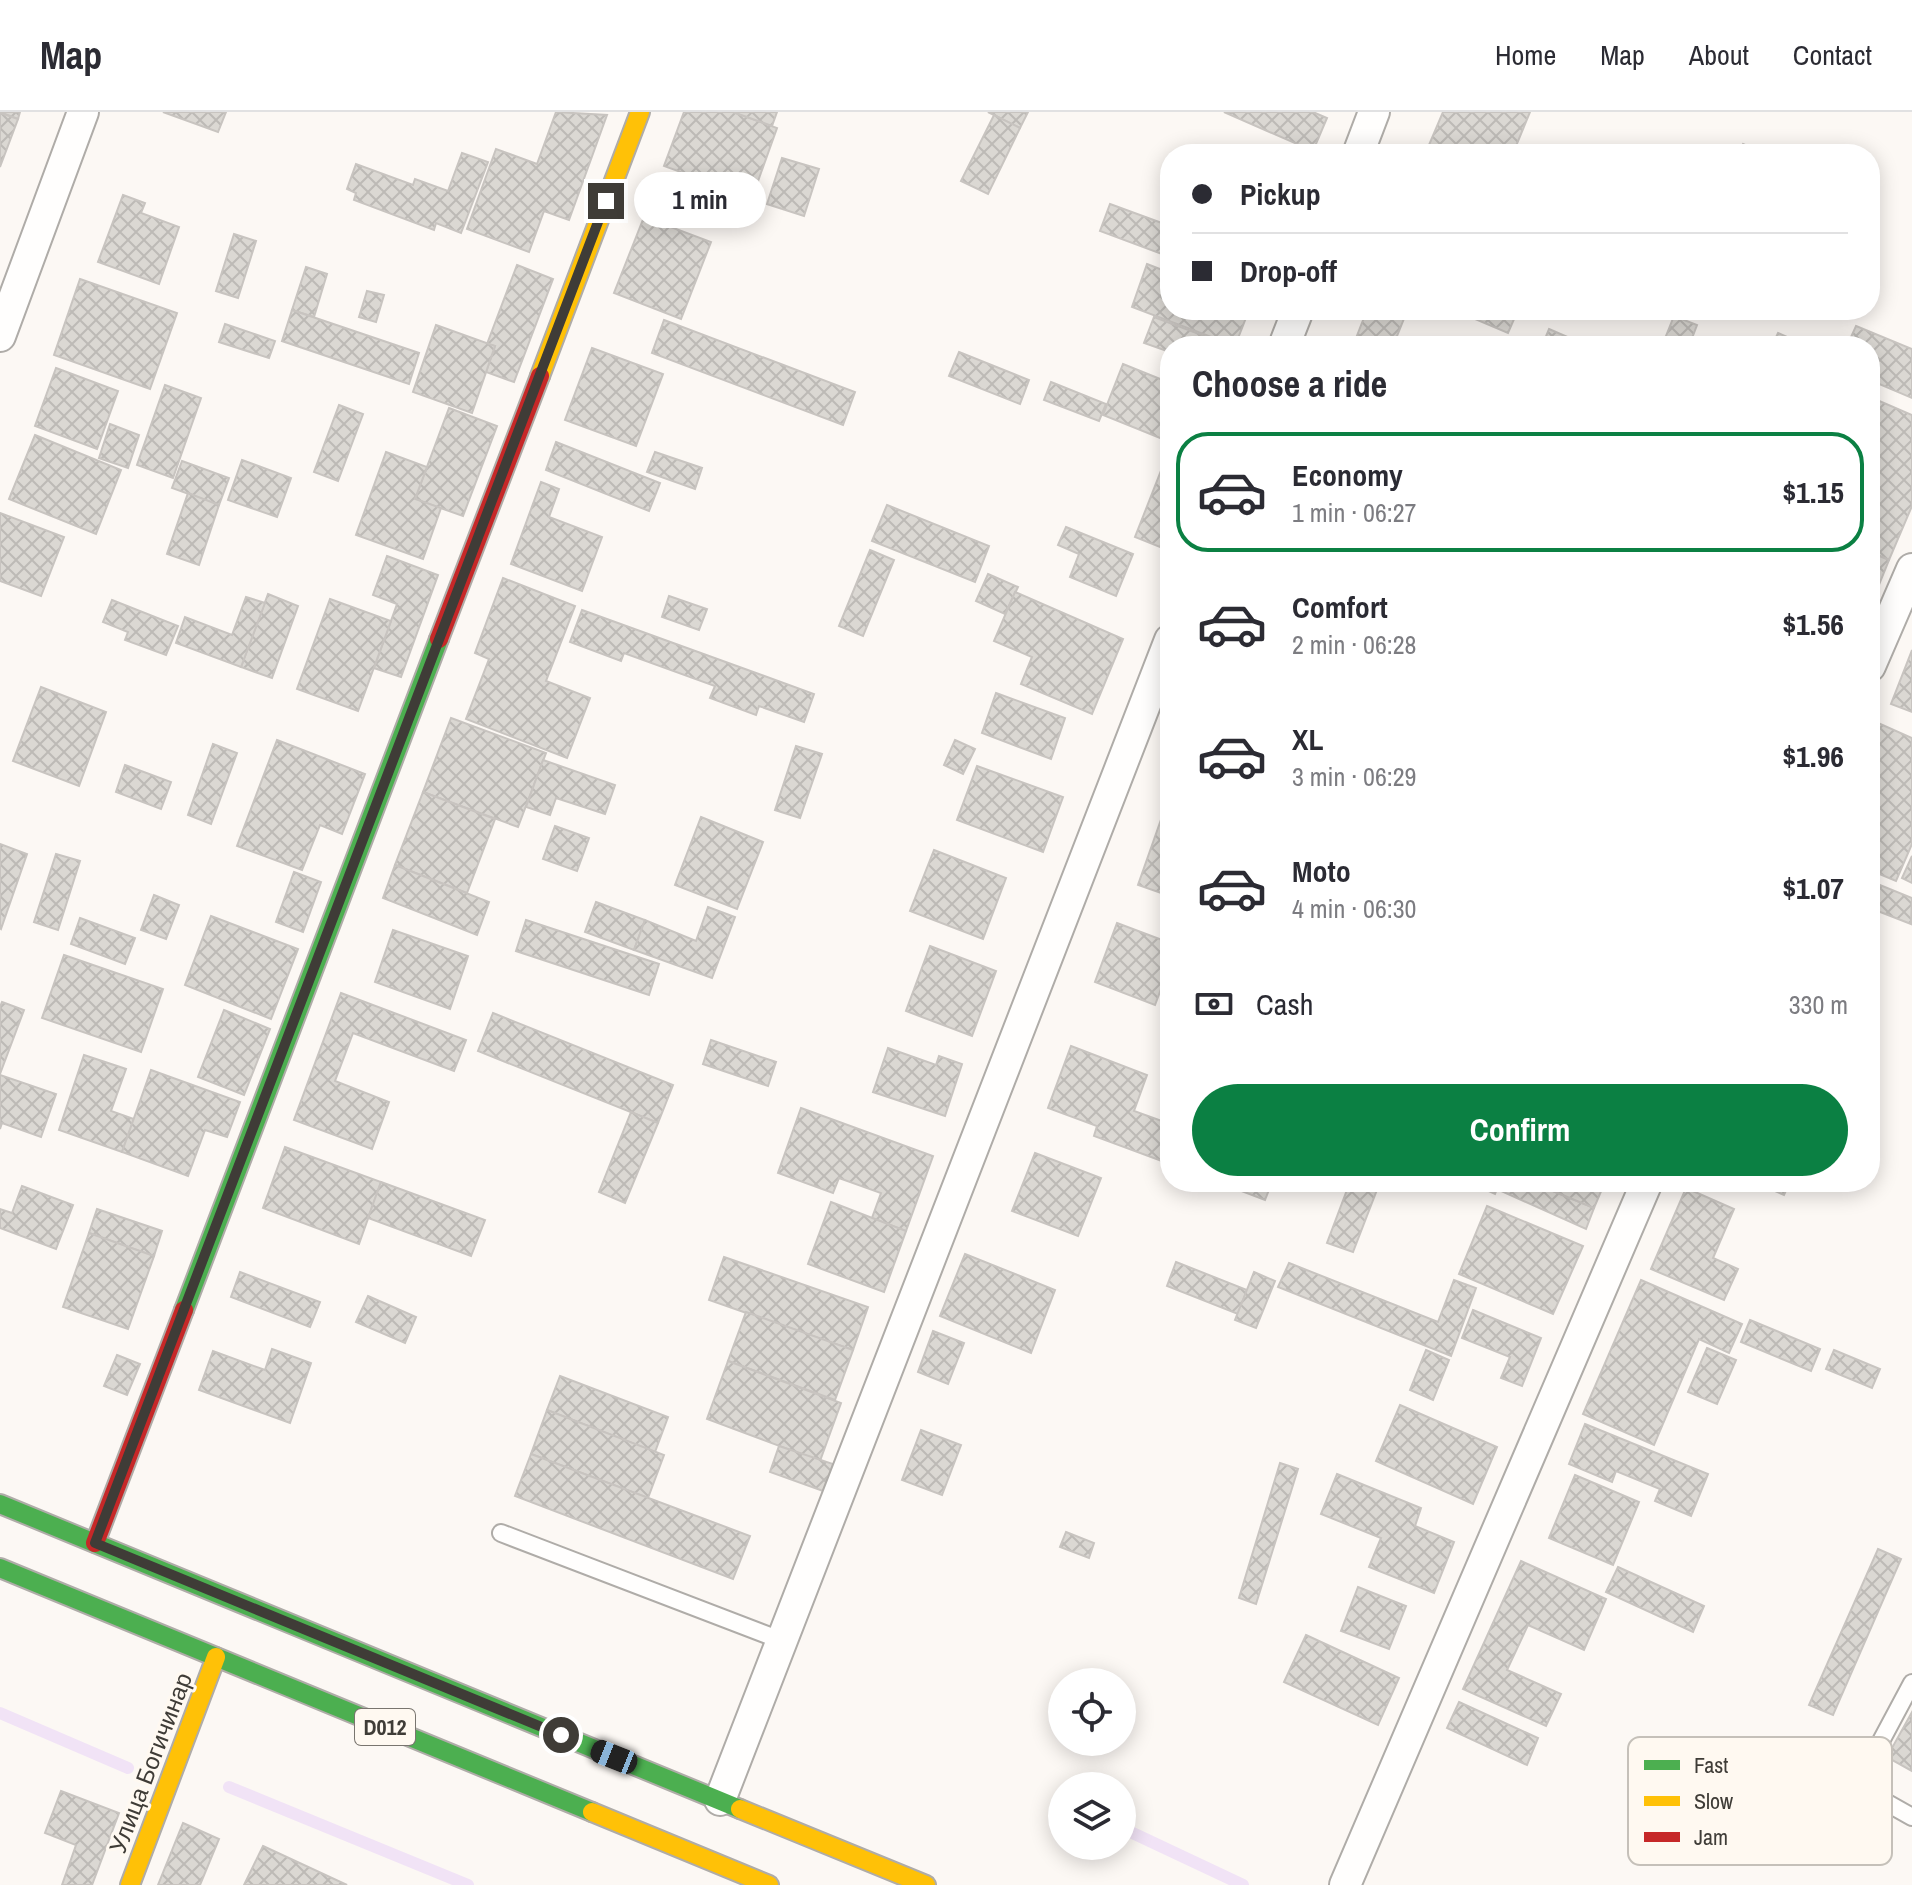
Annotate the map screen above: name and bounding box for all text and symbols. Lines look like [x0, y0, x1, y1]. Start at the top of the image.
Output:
text: Map [40, 30, 102, 81]
text: Home [1495, 36, 1556, 74]
text: Map [1600, 36, 1645, 74]
text: About [1689, 36, 1749, 74]
text: Contact [1793, 36, 1872, 74]
callout: 1 min [634, 173, 766, 229]
text: Pickup [1240, 174, 1321, 214]
text: 1 min [672, 182, 728, 217]
route end [588, 183, 624, 219]
text: Drop-off [1240, 251, 1337, 291]
text: Choose a ride [1192, 360, 1387, 408]
text: Economy [1292, 455, 1403, 495]
icon: car [1196, 456, 1268, 528]
text: $1.15 [1782, 472, 1844, 512]
text: 1 min · 06:27 [1292, 495, 1416, 530]
text: Comfort [1292, 587, 1388, 627]
icon: car [1196, 588, 1268, 660]
text: $1.56 [1782, 604, 1844, 644]
text: 2 min · 06:28 [1292, 627, 1416, 662]
text: XL [1292, 719, 1323, 759]
icon: car [1196, 720, 1268, 792]
text: $1.96 [1782, 736, 1844, 776]
text: 3 min · 06:29 [1292, 759, 1416, 794]
text: Moto [1292, 851, 1351, 891]
icon: car [1196, 852, 1268, 924]
text: $1.07 [1782, 868, 1844, 908]
text: 4 min · 06:30 [1292, 891, 1416, 926]
icon: cash [1192, 982, 1236, 1026]
text: Cash [1256, 984, 1313, 1024]
text: 330 m [1789, 987, 1848, 1022]
button: Confirm [1192, 1084, 1848, 1176]
street label: Улица Богичинар [101, 1668, 199, 1857]
map controls [1048, 1668, 1136, 1860]
button: locate [1048, 1668, 1136, 1756]
road number: D012 [355, 1709, 415, 1745]
route start [543, 1717, 579, 1753]
car [587, 1737, 641, 1777]
legend [1628, 1737, 1892, 1865]
text: Fast [1694, 1750, 1728, 1780]
button: layers [1048, 1772, 1136, 1860]
text: Slow [1694, 1786, 1733, 1816]
text: Jam [1694, 1822, 1728, 1852]

